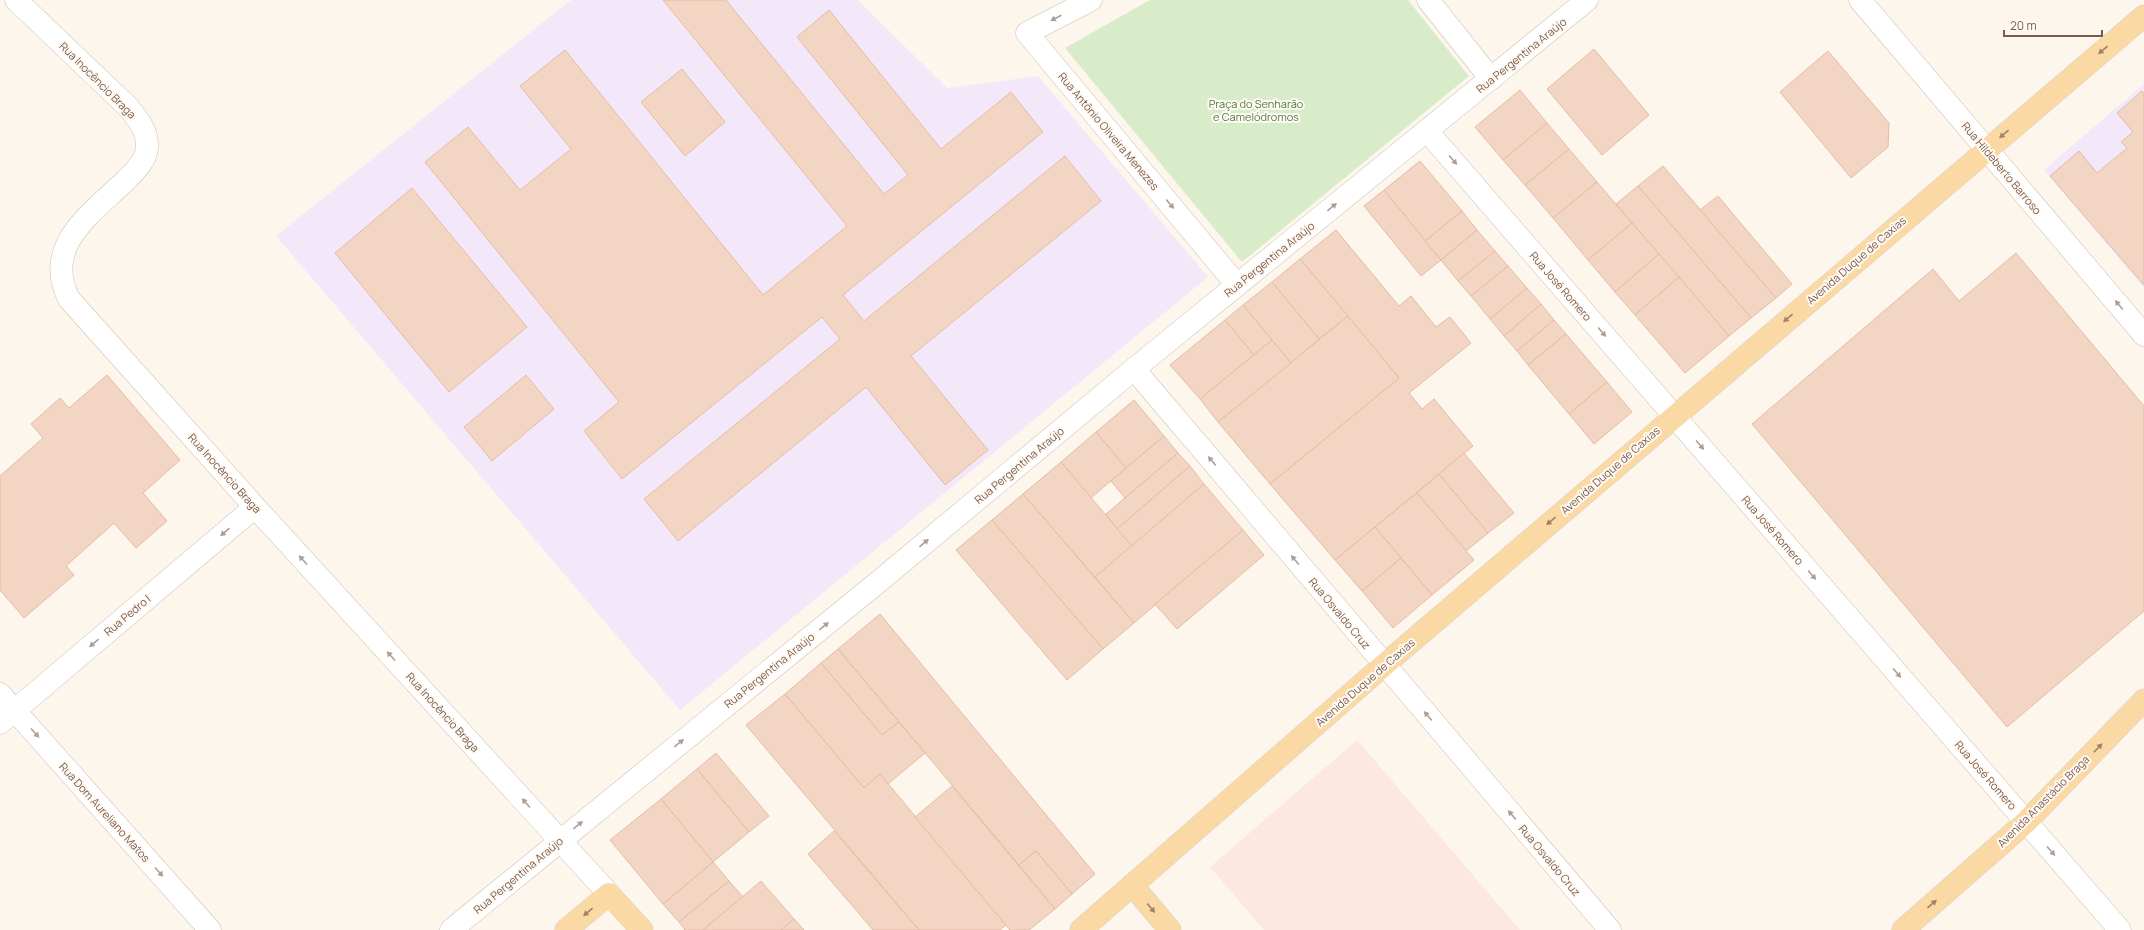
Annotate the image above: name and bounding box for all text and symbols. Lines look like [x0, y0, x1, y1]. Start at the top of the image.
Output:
scale bar [2004, 12, 2102, 38]
street label: Rua Pergentina Araújo [1473, 14, 1570, 96]
one-way arrow [1050, 15, 1062, 21]
text: 20 m [2010, 17, 2037, 34]
street label: Rua Inocêncio Braga [56, 38, 140, 122]
one-way arrow [2098, 45, 2109, 54]
street label: Rua Antônio Oliveira Menezes [1055, 69, 1163, 193]
park label: Praça do Senharão e Camelódromos [1209, 96, 1304, 124]
street label: Rua Hildeberto Barroso [1959, 119, 2046, 218]
one-way arrow [1999, 129, 2009, 138]
one-way arrow [1448, 155, 1457, 165]
one-way arrow [1165, 199, 1174, 210]
one-way arrow [1327, 203, 1338, 212]
street label: Avenida Duque de Caxias [1803, 213, 1909, 307]
street label: Rua Pergentina Araújo [1221, 218, 1318, 300]
street label: Rua José Romero [1527, 248, 1596, 324]
one-way arrow [2114, 300, 2123, 311]
one-way arrow [1783, 314, 1793, 323]
one-way arrow [1597, 327, 1606, 338]
street label: Rua Pergentina Araújo [971, 423, 1067, 507]
street label: Avenida Duque de Caxias [1557, 423, 1663, 517]
street label: Rua Inocêncio Braga [185, 430, 265, 516]
one-way arrow [1695, 440, 1704, 450]
one-way arrow [1207, 455, 1216, 466]
street label: Rua José Romero [1739, 492, 1808, 568]
one-way arrow [1546, 516, 1556, 526]
one-way arrow [220, 528, 231, 537]
one-way arrow [919, 539, 930, 548]
one-way arrow [299, 555, 308, 564]
one-way arrow [1291, 555, 1300, 565]
one-way arrow [1808, 570, 1817, 580]
street label: Rua Osvaldo Cruz [1306, 574, 1374, 652]
street label: Rua Pedro I [101, 591, 153, 639]
one-way arrow [818, 621, 829, 630]
street label: Rua Pergentina Araújo [721, 629, 818, 711]
street label: Avenida Duque de Caxias [1312, 635, 1418, 729]
one-way arrow [89, 639, 99, 648]
one-way arrow [387, 651, 396, 660]
one-way arrow [1893, 668, 1902, 679]
street label: Rua Inocêncio Braga [403, 669, 483, 755]
one-way arrow [1423, 711, 1432, 722]
one-way arrow [31, 728, 40, 738]
street label: Rua José Romero [1952, 737, 2021, 813]
one-way arrow [674, 738, 685, 747]
one-way arrow [2093, 743, 2103, 753]
street label: Avenida Anastácio Braga [1994, 752, 2092, 850]
street label: Rua Dom Aureliano Matos [56, 759, 154, 865]
one-way arrow [521, 798, 531, 808]
one-way arrow [1507, 810, 1517, 820]
one-way arrow [573, 820, 584, 829]
street label: Rua Osvaldo Cruz [1516, 821, 1584, 899]
street label: Rua Pergentina Araújo [470, 833, 566, 917]
one-way arrow [2047, 846, 2056, 856]
one-way arrow [154, 867, 163, 878]
one-way arrow [1927, 900, 1937, 909]
one-way arrow [1146, 902, 1155, 913]
one-way arrow [582, 907, 593, 916]

